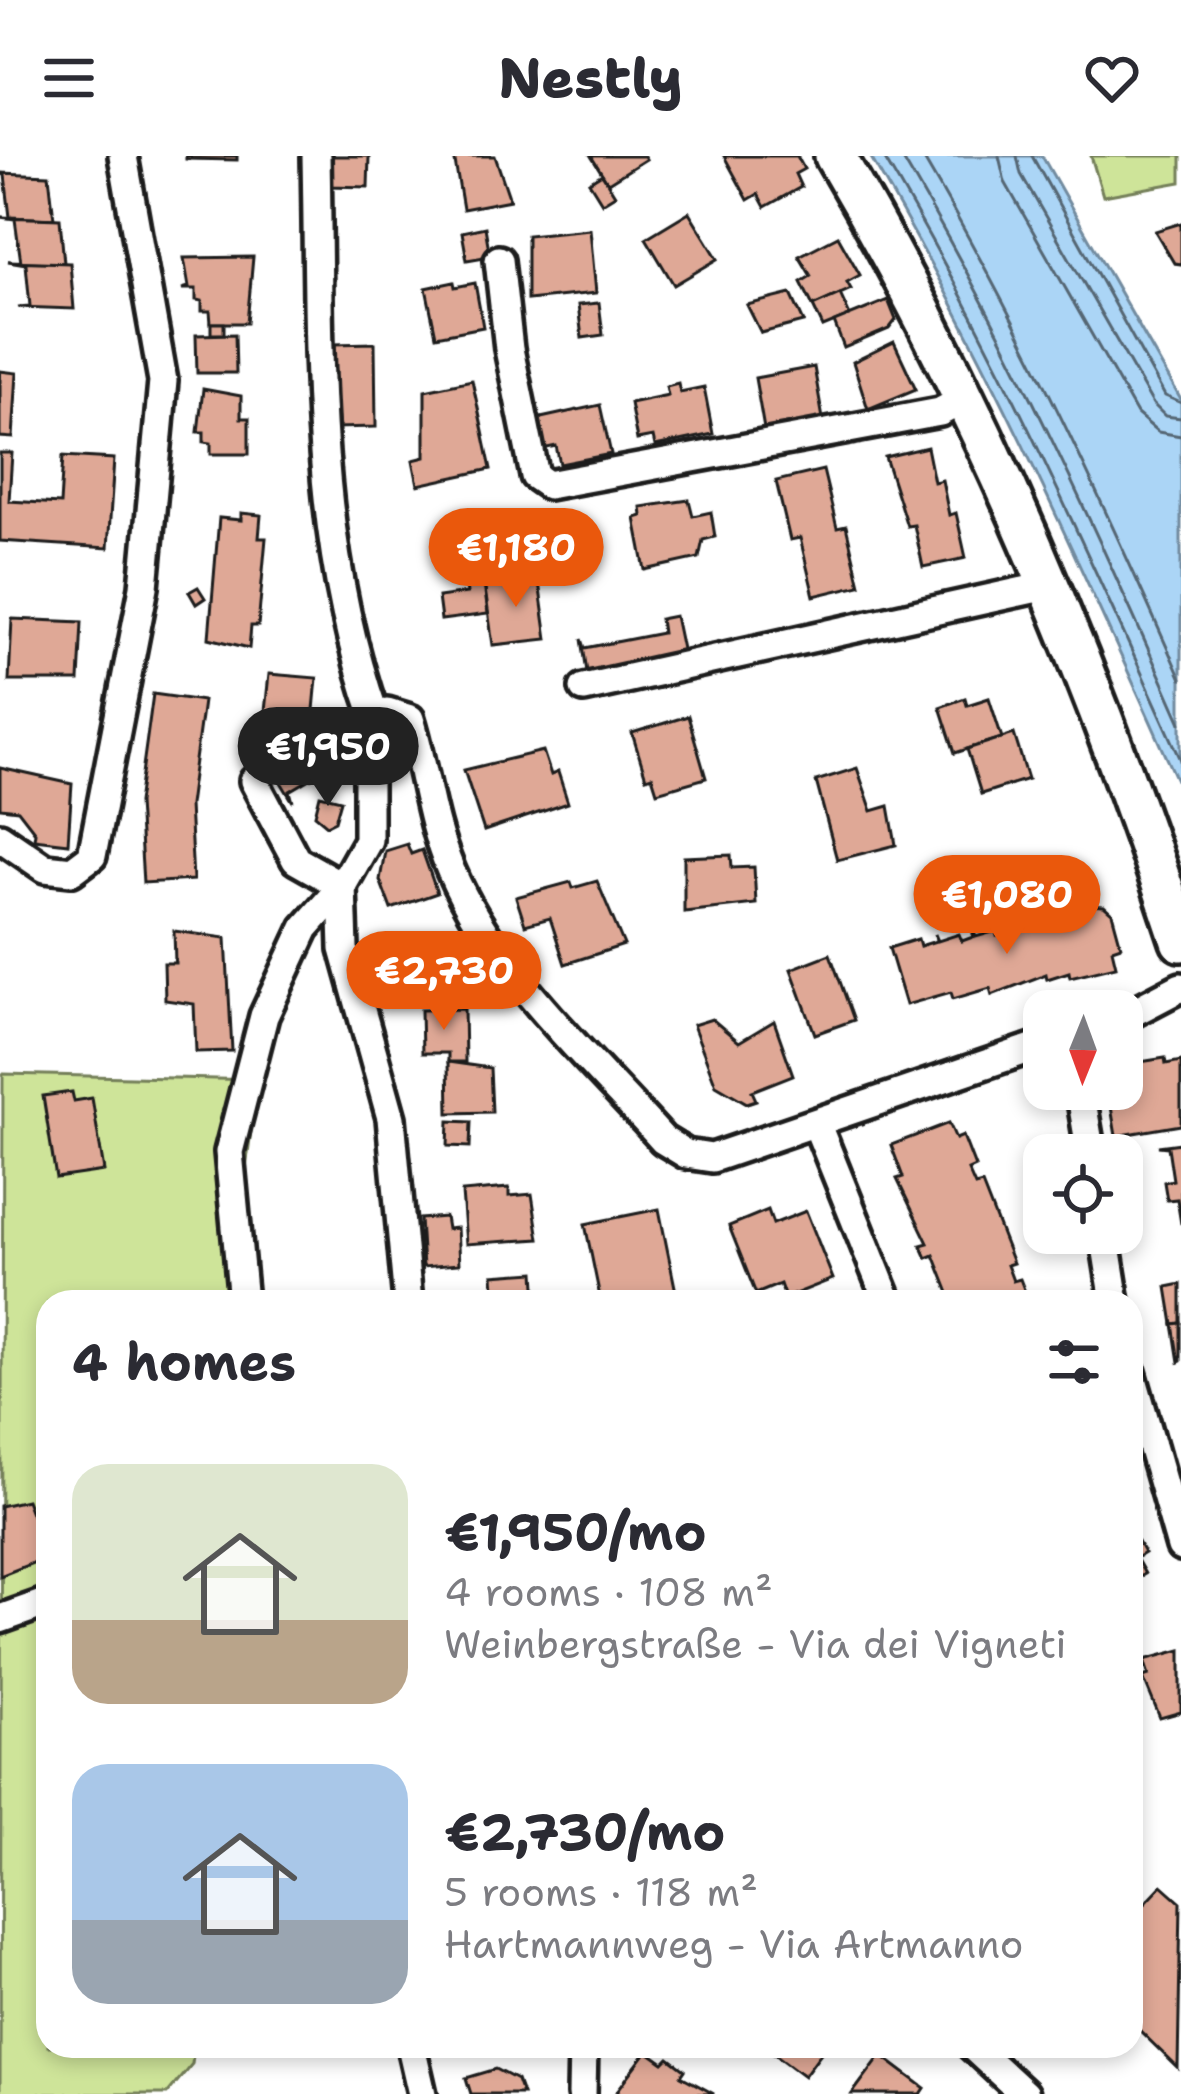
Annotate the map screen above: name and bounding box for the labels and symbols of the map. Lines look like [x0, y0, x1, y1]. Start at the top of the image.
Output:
pin: €1,180 [418, 508, 614, 610]
pin: €1,950 [230, 707, 426, 809]
pin: €1,080 [909, 855, 1105, 957]
pin: €2,730 [346, 931, 542, 1033]
north arrow [1023, 990, 1143, 1110]

